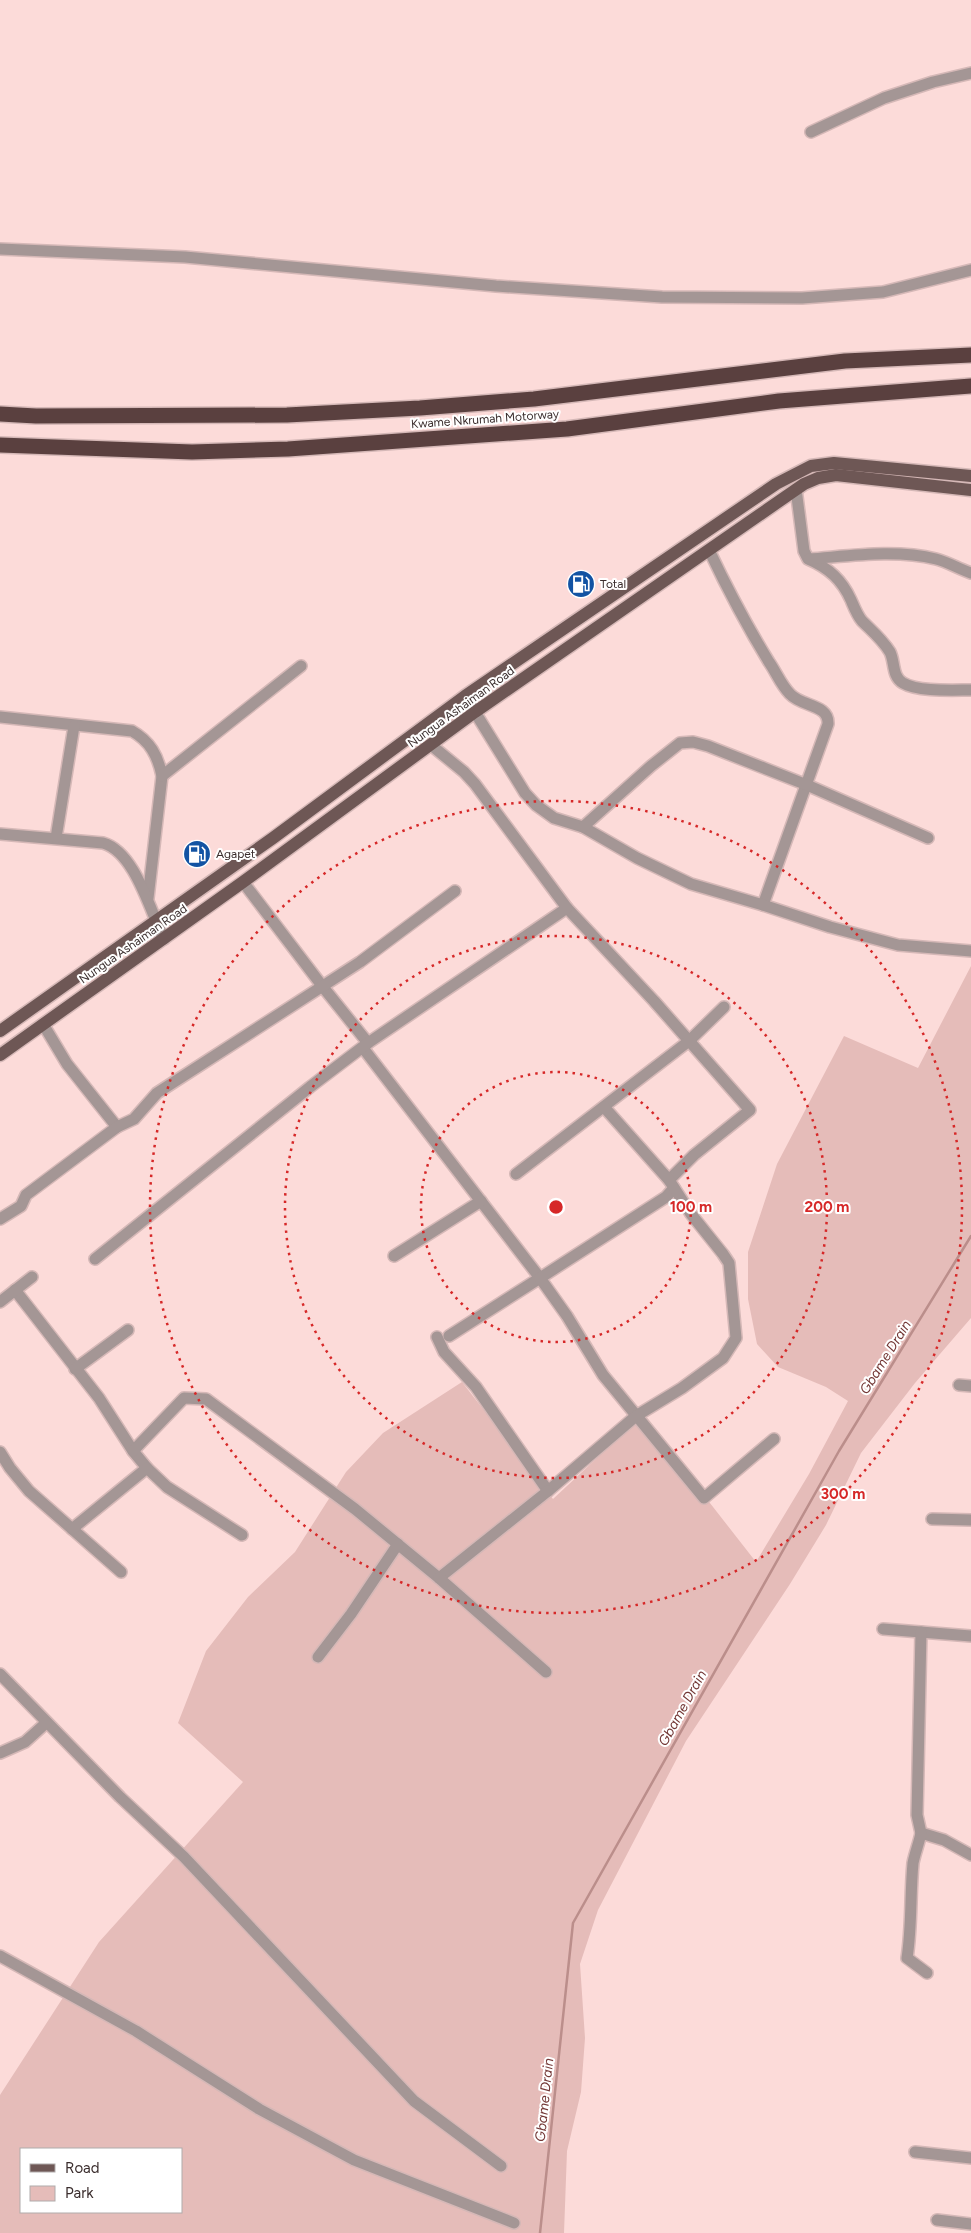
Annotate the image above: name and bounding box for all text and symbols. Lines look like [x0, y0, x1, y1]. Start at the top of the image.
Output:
street label: Kwame Nkrumah Motorway [410, 407, 560, 431]
fuel station icon: Total [566, 569, 596, 599]
place label: Total [600, 577, 626, 591]
street label: Nungua Ashaiman Road [405, 664, 517, 750]
fuel station icon: Agapet [182, 839, 212, 869]
place label: Agapet [216, 847, 256, 861]
street label: Nungua Ashaiman Road [76, 901, 190, 987]
centre of rings [547, 1198, 565, 1216]
text: 100 m [670, 1198, 712, 1216]
text: 200 m [805, 1198, 849, 1216]
water label: Gbame Drain [856, 1317, 915, 1397]
text: 300 m [821, 1485, 865, 1503]
water label: Gbame Drain [655, 1667, 710, 1749]
water label: Gbame Drain [532, 2057, 557, 2143]
legend [20, 2148, 182, 2213]
text: Road [65, 2159, 100, 2177]
text: Park [65, 2184, 94, 2202]

